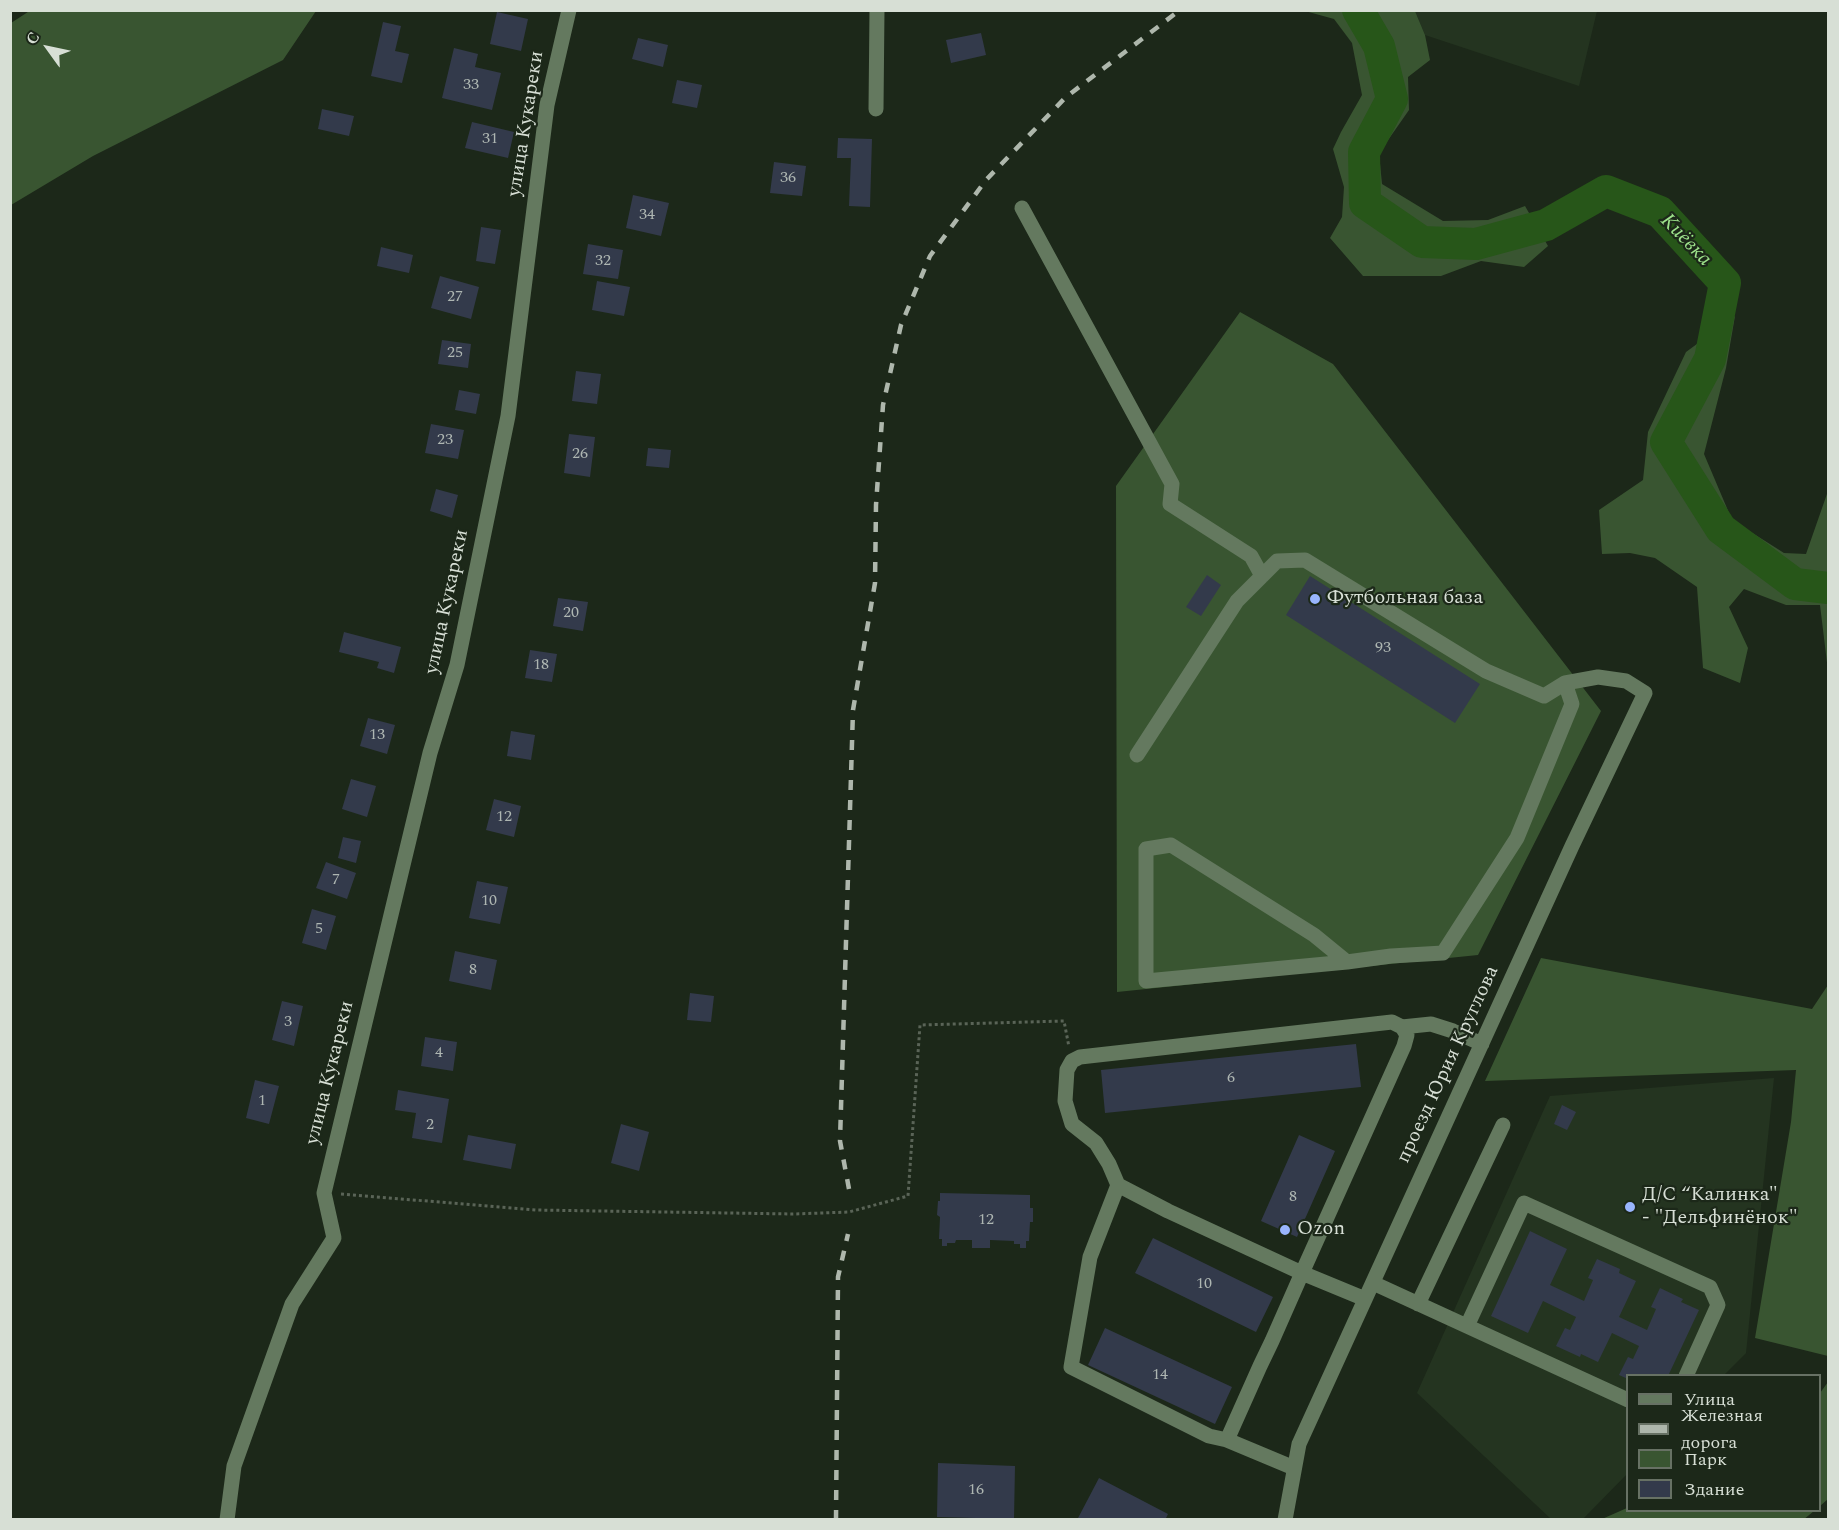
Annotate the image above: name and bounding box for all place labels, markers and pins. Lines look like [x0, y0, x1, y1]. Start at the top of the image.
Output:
place label: Футбольная база [1327, 587, 1483, 611]
marker: Футбольная база [1308, 592, 1322, 606]
place label: Д/С “Калинка" - "Дельфинёнок" [1642, 1184, 1798, 1231]
marker: Д/С “Калинка" - "Дельфинёнок" [1623, 1200, 1637, 1214]
place label: Ozon [1297, 1218, 1345, 1242]
marker: Ozon [1278, 1223, 1292, 1237]

